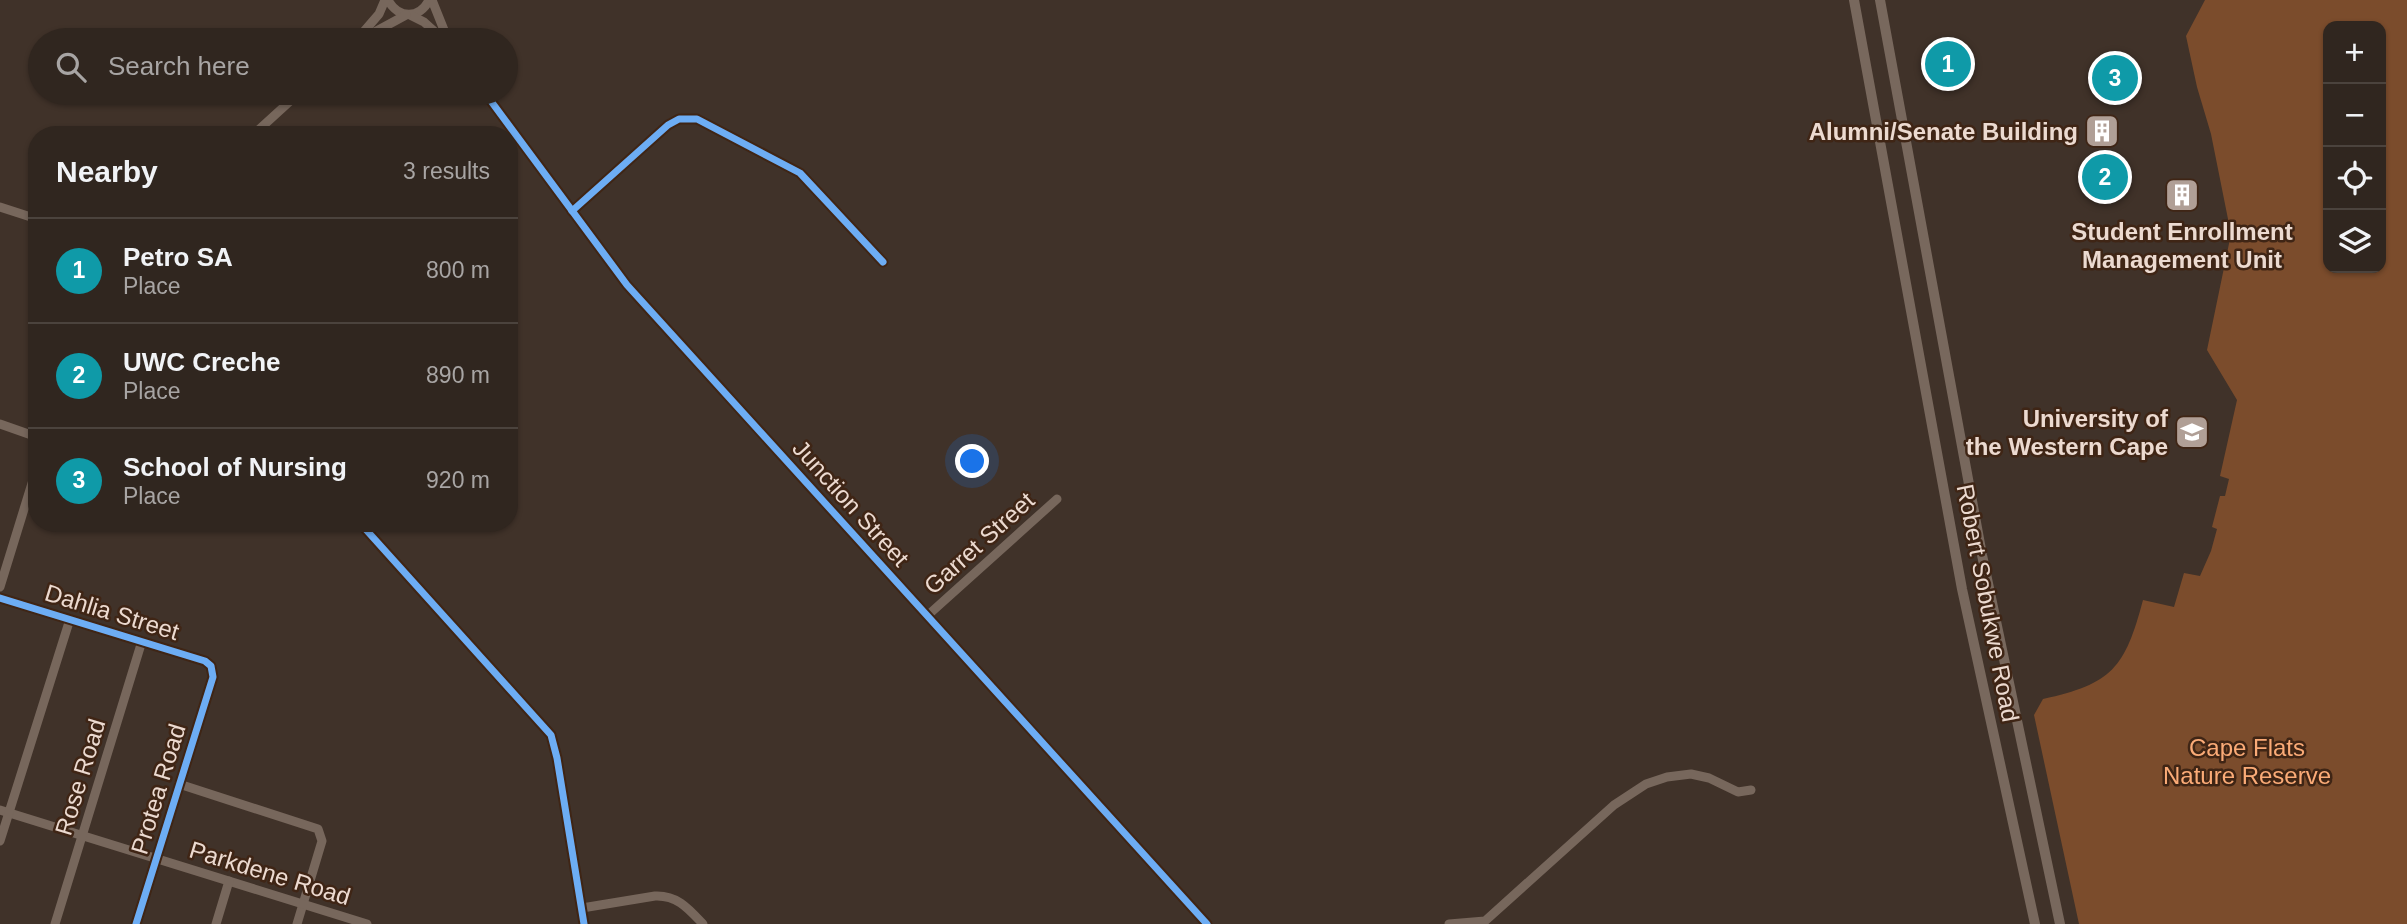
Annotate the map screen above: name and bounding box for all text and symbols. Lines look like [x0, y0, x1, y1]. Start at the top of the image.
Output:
map controls [2323, 21, 2386, 273]
button: + [2323, 21, 2386, 84]
search box [28, 28, 518, 105]
pin: 1 [1925, 38, 1971, 90]
icon: search [52, 48, 90, 86]
text: Search here [108, 51, 250, 81]
pin: 3 [2092, 52, 2138, 104]
button: − [2323, 84, 2386, 147]
building icon: Alumni/Senate Building [2083, 112, 2121, 150]
place label: Alumni/Senate Building [1809, 118, 2078, 145]
button: locate [2323, 147, 2386, 210]
pin: 2 [2082, 151, 2128, 203]
text: Nearby [56, 155, 158, 188]
text: 3 results [403, 158, 490, 184]
building icon: Student Enrollment Management Unit [2163, 176, 2201, 214]
button: layers [2323, 210, 2386, 273]
place label: Student Enrollment Management Unit [2071, 218, 2293, 273]
text: Petro SA [123, 242, 233, 272]
text: 1 [73, 257, 85, 283]
text: 800 m [426, 257, 490, 283]
text: Place [123, 273, 181, 299]
text: UWC Creche [123, 347, 280, 377]
text: 2 [73, 362, 85, 388]
text: 890 m [426, 362, 490, 388]
text: Place [123, 378, 181, 404]
place label: University of the Western Cape [1966, 405, 2169, 460]
school or university icon: University of the Western Cape [2173, 413, 2211, 451]
street label: Junction Street [787, 434, 915, 572]
your location [955, 444, 989, 478]
text: School of Nursing [123, 452, 347, 482]
text: 3 [73, 467, 85, 493]
text: 920 m [426, 467, 490, 493]
street label: Robert Sobukwe Road [1952, 482, 2024, 724]
text: Place [123, 483, 181, 509]
street label: Garret Street [918, 486, 1040, 599]
street label: Dahlia Street [42, 579, 183, 645]
street label: Rose Road [50, 716, 110, 838]
street label: Protea Road [125, 721, 191, 857]
park label: Cape Flats Nature Reserve [2163, 734, 2331, 789]
street label: Parkdene Road [186, 836, 354, 910]

